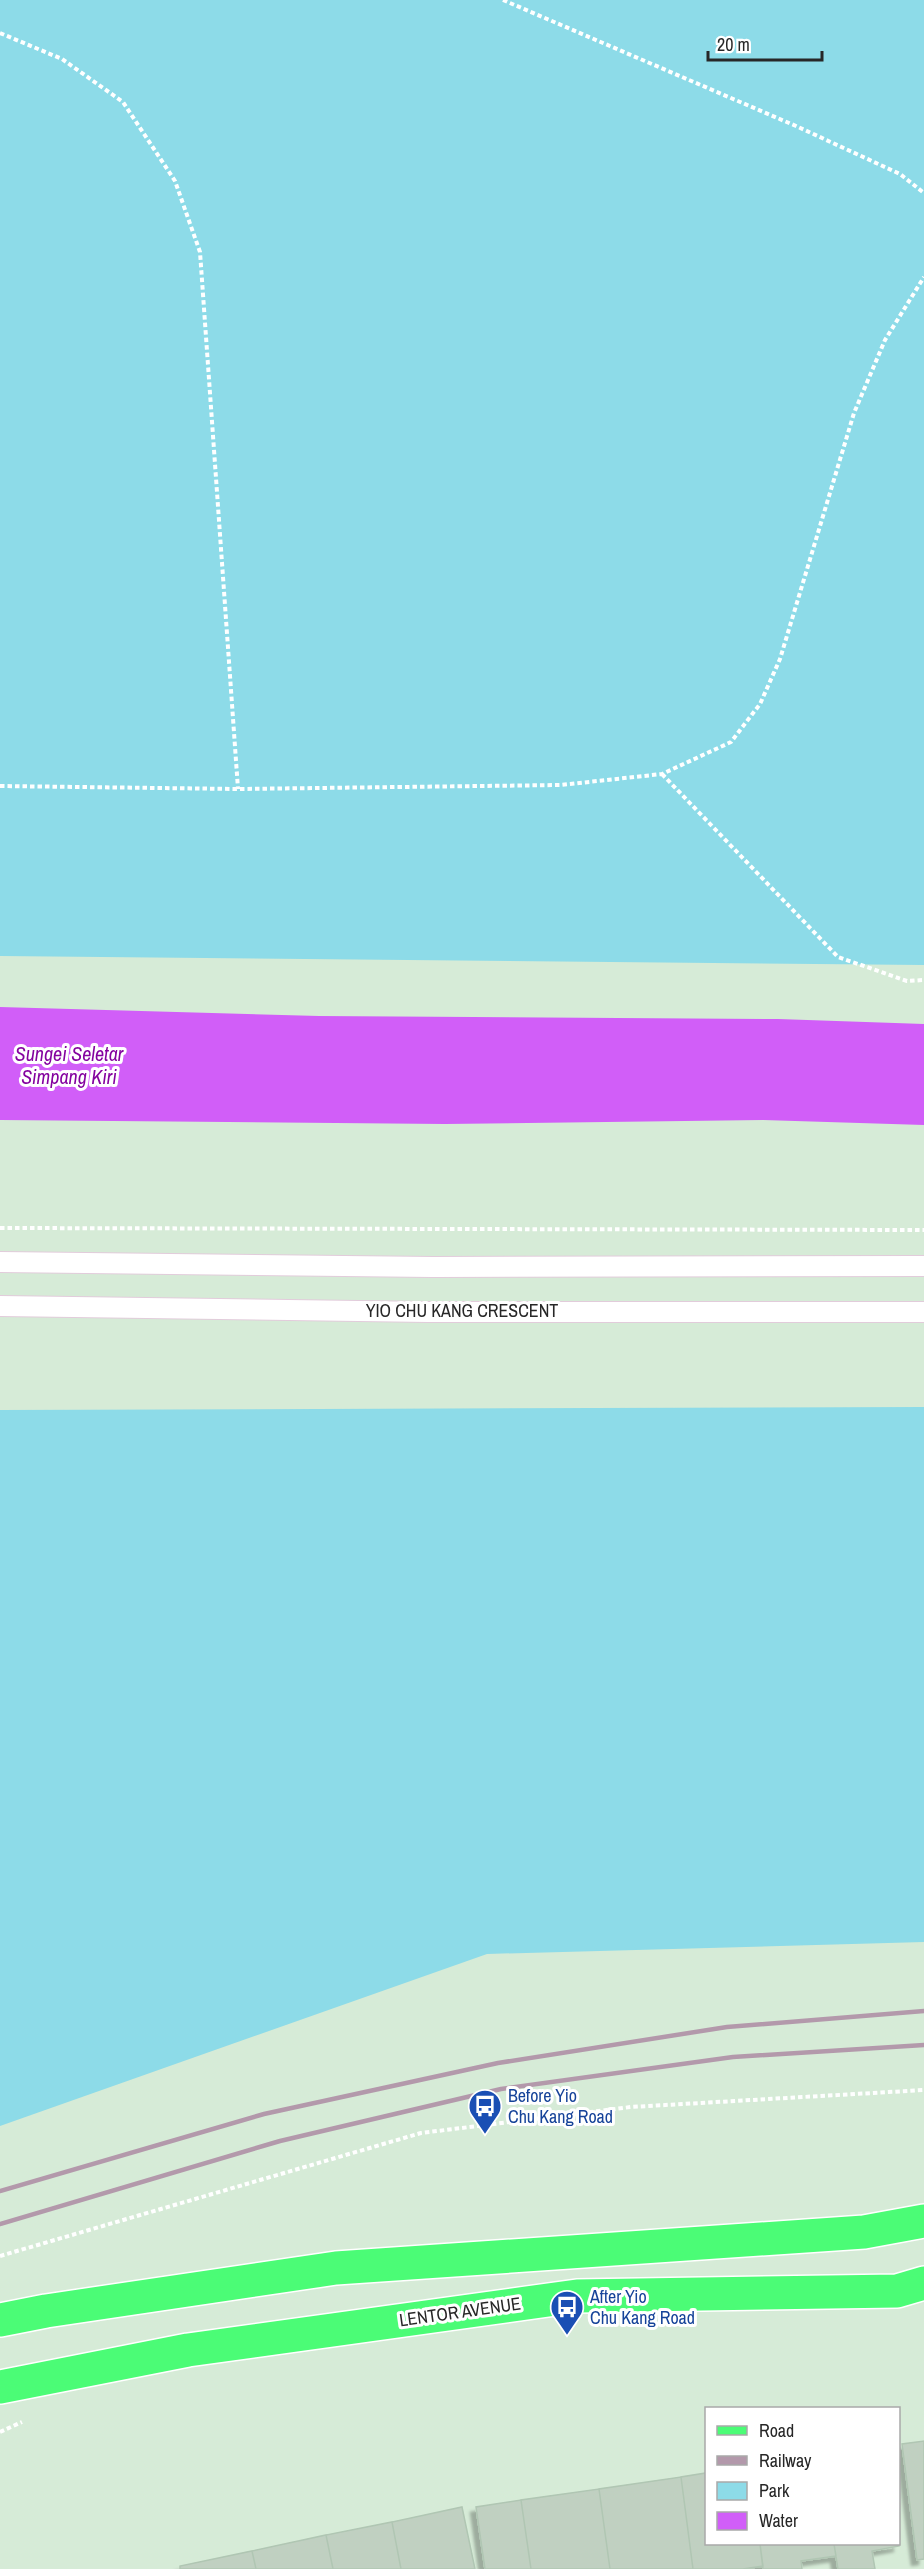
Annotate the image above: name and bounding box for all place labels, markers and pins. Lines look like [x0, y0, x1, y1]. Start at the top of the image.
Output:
place label: Before Yio Chu Kang Road [508, 2083, 613, 2129]
bus stop icon: Before Yio Chu Kang Road [467, 2088, 503, 2135]
place label: After Yio Chu Kang Road [589, 2284, 695, 2330]
bus stop icon: After Yio Chu Kang Road [549, 2289, 585, 2336]

